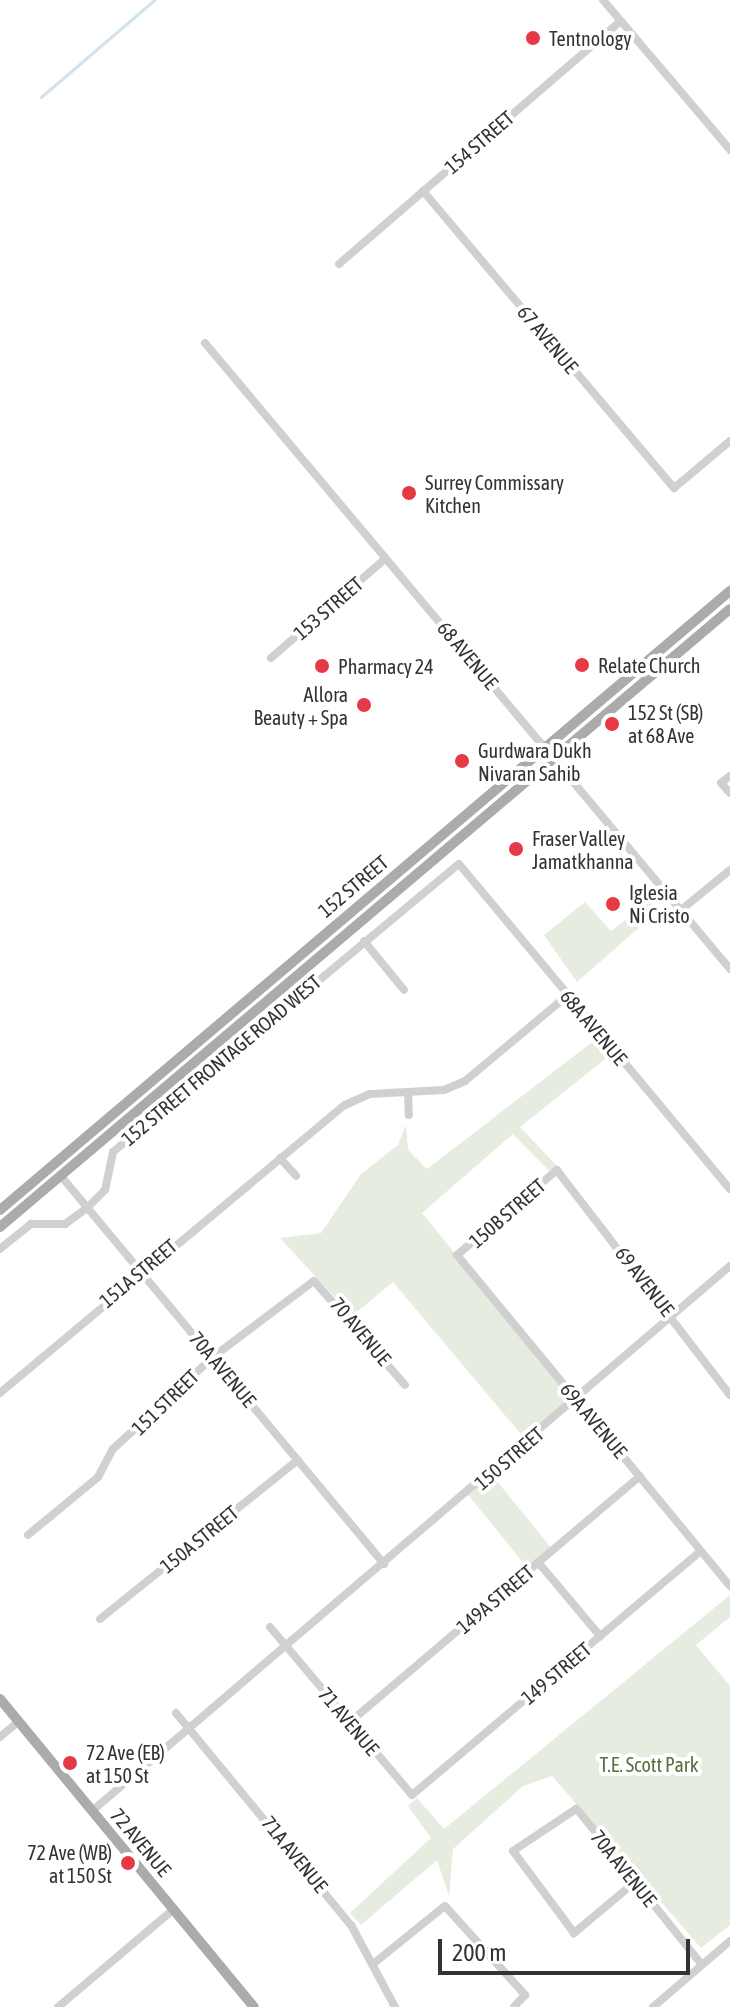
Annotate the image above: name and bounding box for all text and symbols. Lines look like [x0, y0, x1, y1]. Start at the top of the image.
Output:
place label: Tentnology [549, 26, 632, 50]
marker: Tentnology [524, 29, 542, 47]
street label: 154 STREET [439, 105, 519, 179]
street label: 67 AVENUE [513, 300, 583, 378]
place label: Surrey Commissary Kitchen [425, 470, 564, 517]
marker: Surrey Commissary Kitchen [400, 484, 418, 502]
street label: 153 STREET [288, 571, 368, 645]
street label: 68 AVENUE [433, 616, 503, 694]
place label: Relate Church [598, 653, 700, 677]
place label: Pharmacy 24 [338, 654, 434, 678]
marker: Relate Church [573, 656, 591, 674]
marker: Pharmacy 24 [313, 657, 331, 675]
place label: Allora Beauty + Spa [253, 682, 348, 729]
marker: Allora Beauty + Spa [355, 696, 373, 714]
place label: 152 St (SB) at 68 Ave [628, 700, 703, 747]
marker: 152 St (SB) at 68 Ave [603, 715, 621, 733]
place label: Gurdwara Dukh Nivaran Sahib [478, 738, 592, 785]
marker: Gurdwara Dukh Nivaran Sahib [453, 752, 471, 770]
place label: Fraser Valley Jamatkhanna [532, 826, 634, 873]
marker: Fraser Valley Jamatkhanna [507, 840, 525, 858]
street label: 152 STREET [313, 850, 393, 922]
place label: Iglesia Ni Cristo [629, 880, 690, 927]
marker: Iglesia Ni Cristo [604, 895, 622, 913]
street label: 152 STREET FRONTAGE ROAD WEST [116, 969, 326, 1151]
street label: 68A AVENUE [556, 984, 632, 1070]
street label: 150B STREET [464, 1173, 550, 1253]
street label: 151A STREET [94, 1234, 182, 1312]
street label: 69 AVENUE [610, 1242, 680, 1320]
street label: 70 AVENUE [326, 1292, 396, 1370]
street label: 70A AVENUE [185, 1326, 261, 1412]
street label: 151 STREET [126, 1364, 204, 1440]
street label: 69A AVENUE [556, 1377, 632, 1463]
street label: 150 STREET [469, 1421, 549, 1495]
street label: 150A STREET [155, 1500, 243, 1578]
street label: 149A STREET [451, 1560, 539, 1638]
street label: 149 STREET [516, 1637, 596, 1709]
street label: 71 AVENUE [314, 1682, 384, 1760]
place label: 72 Ave (EB) at 150 St [86, 1740, 165, 1787]
park label: T.E. Scott Park [599, 1752, 699, 1776]
marker: 72 Ave (EB) at 150 St [61, 1754, 79, 1772]
street label: 72 AVENUE [106, 1803, 176, 1881]
street label: 71A AVENUE [257, 1811, 333, 1897]
street label: 70A AVENUE [586, 1825, 662, 1911]
place label: 72 Ave (WB) at 150 St [27, 1840, 112, 1887]
marker: 72 Ave (WB) at 150 St [119, 1854, 137, 1872]
scale bar [442, 1923, 694, 1973]
text: 200 m [452, 1939, 506, 1966]

